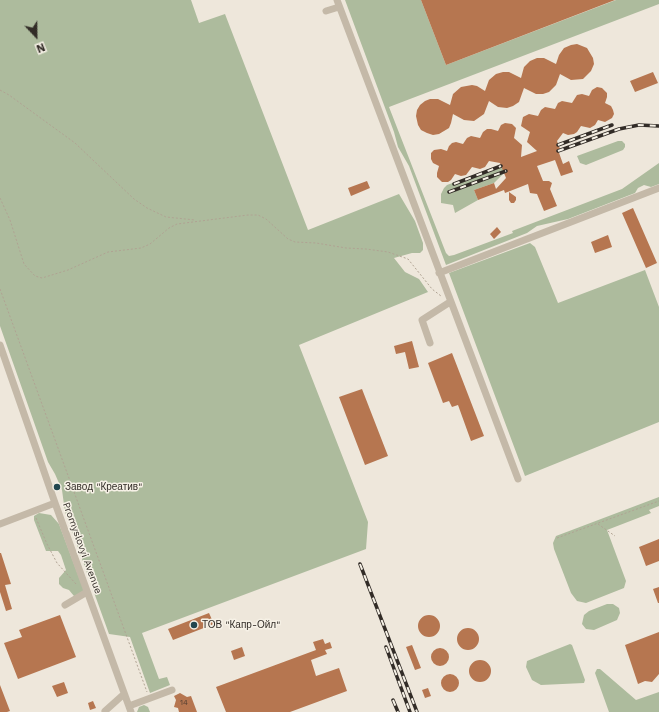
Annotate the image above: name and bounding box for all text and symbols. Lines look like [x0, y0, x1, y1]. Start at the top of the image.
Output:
north arrow [16, 16, 56, 56]
text: N [34, 40, 47, 55]
place label: Завод "Креатив" [65, 481, 142, 493]
marker: Завод "Креатив" [52, 482, 62, 492]
street label: Promyslovyi Avenue [60, 501, 104, 595]
place label: ТОВ "Капр-Ойл" [202, 619, 280, 631]
marker: ТОВ "Капр-Ойл" [189, 620, 199, 630]
house number: 14 [180, 698, 188, 708]

